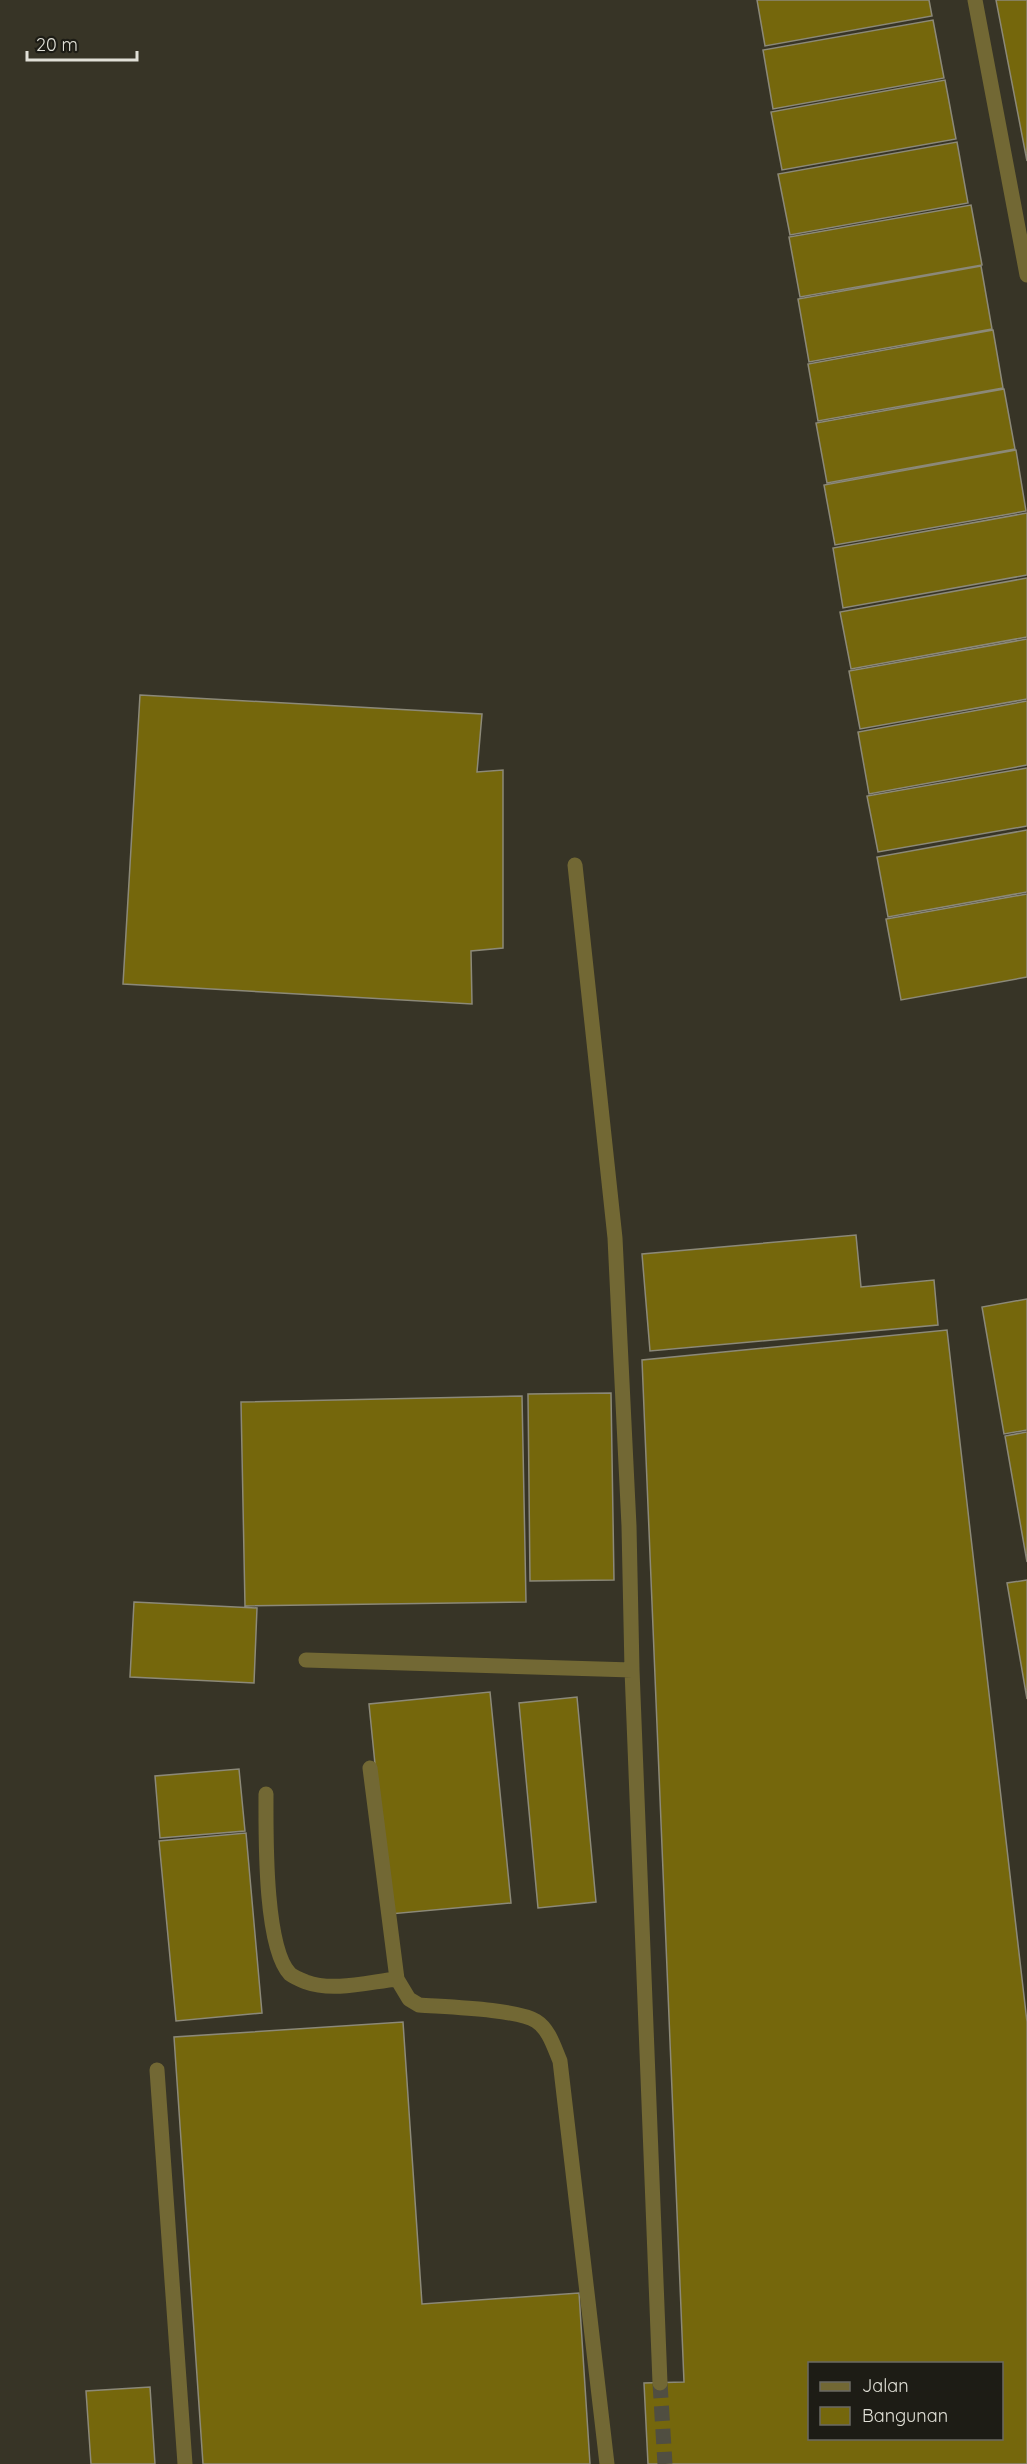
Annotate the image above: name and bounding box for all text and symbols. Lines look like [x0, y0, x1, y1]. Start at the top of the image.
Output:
scale bar [27, 24, 136, 62]
text: 20 m [36, 33, 78, 56]
legend [808, 2362, 1003, 2440]
text: Jalan [862, 2374, 909, 2397]
text: Bangunan [862, 2404, 948, 2427]

